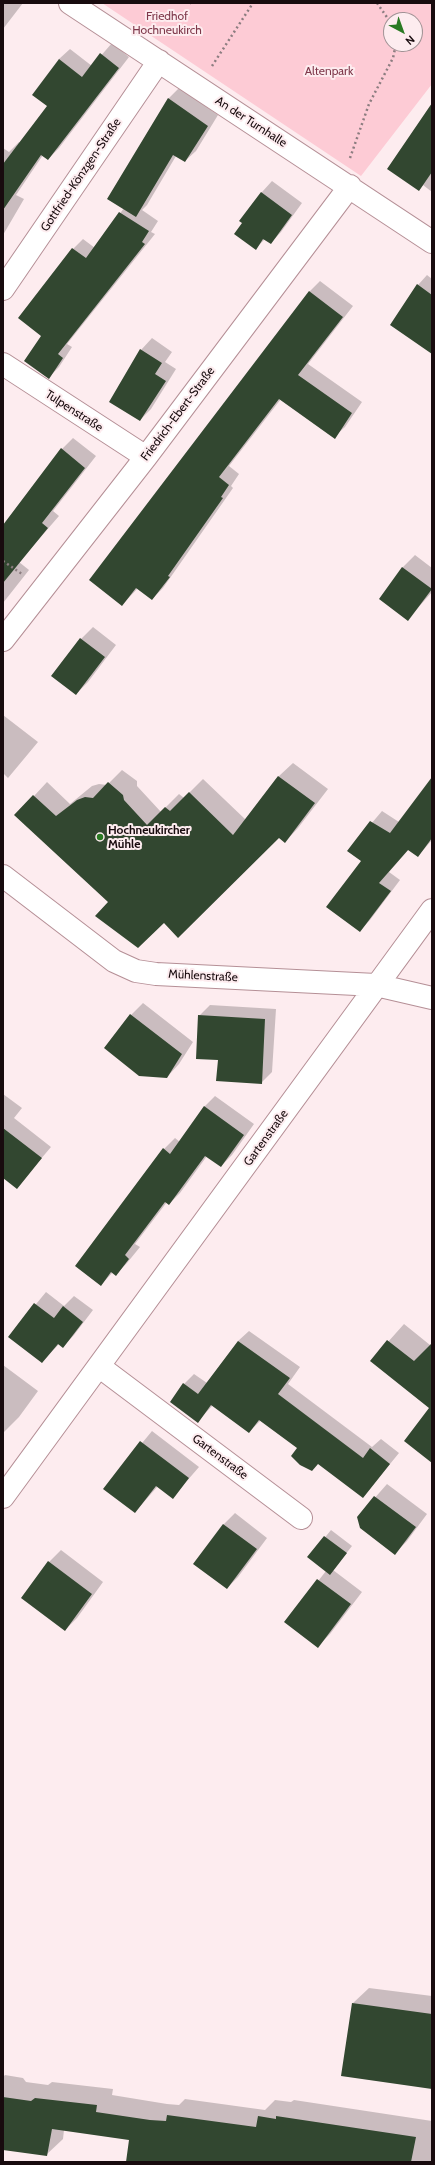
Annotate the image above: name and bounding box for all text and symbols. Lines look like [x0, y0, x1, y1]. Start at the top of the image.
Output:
park label: Friedhof Hochneukirch [132, 9, 202, 37]
north arrow [383, 12, 423, 52]
text: N [403, 32, 418, 48]
park label: Altenpark [305, 64, 353, 78]
street label: An der Turnhalle [213, 94, 289, 150]
street label: Gottfried-Könzgen-Straße [38, 116, 124, 234]
street label: Friedrich-Ebert-Straße [138, 364, 218, 464]
street label: Tulpenstraße [43, 387, 105, 435]
place label: Hochneukircher Mühle [108, 823, 190, 851]
marker: Hochneukircher Mühle [95, 832, 105, 842]
street label: Mühlenstraße [168, 967, 238, 985]
street label: Gartenstraße [241, 1107, 291, 1169]
street label: Gartenstraße [189, 1431, 251, 1483]

